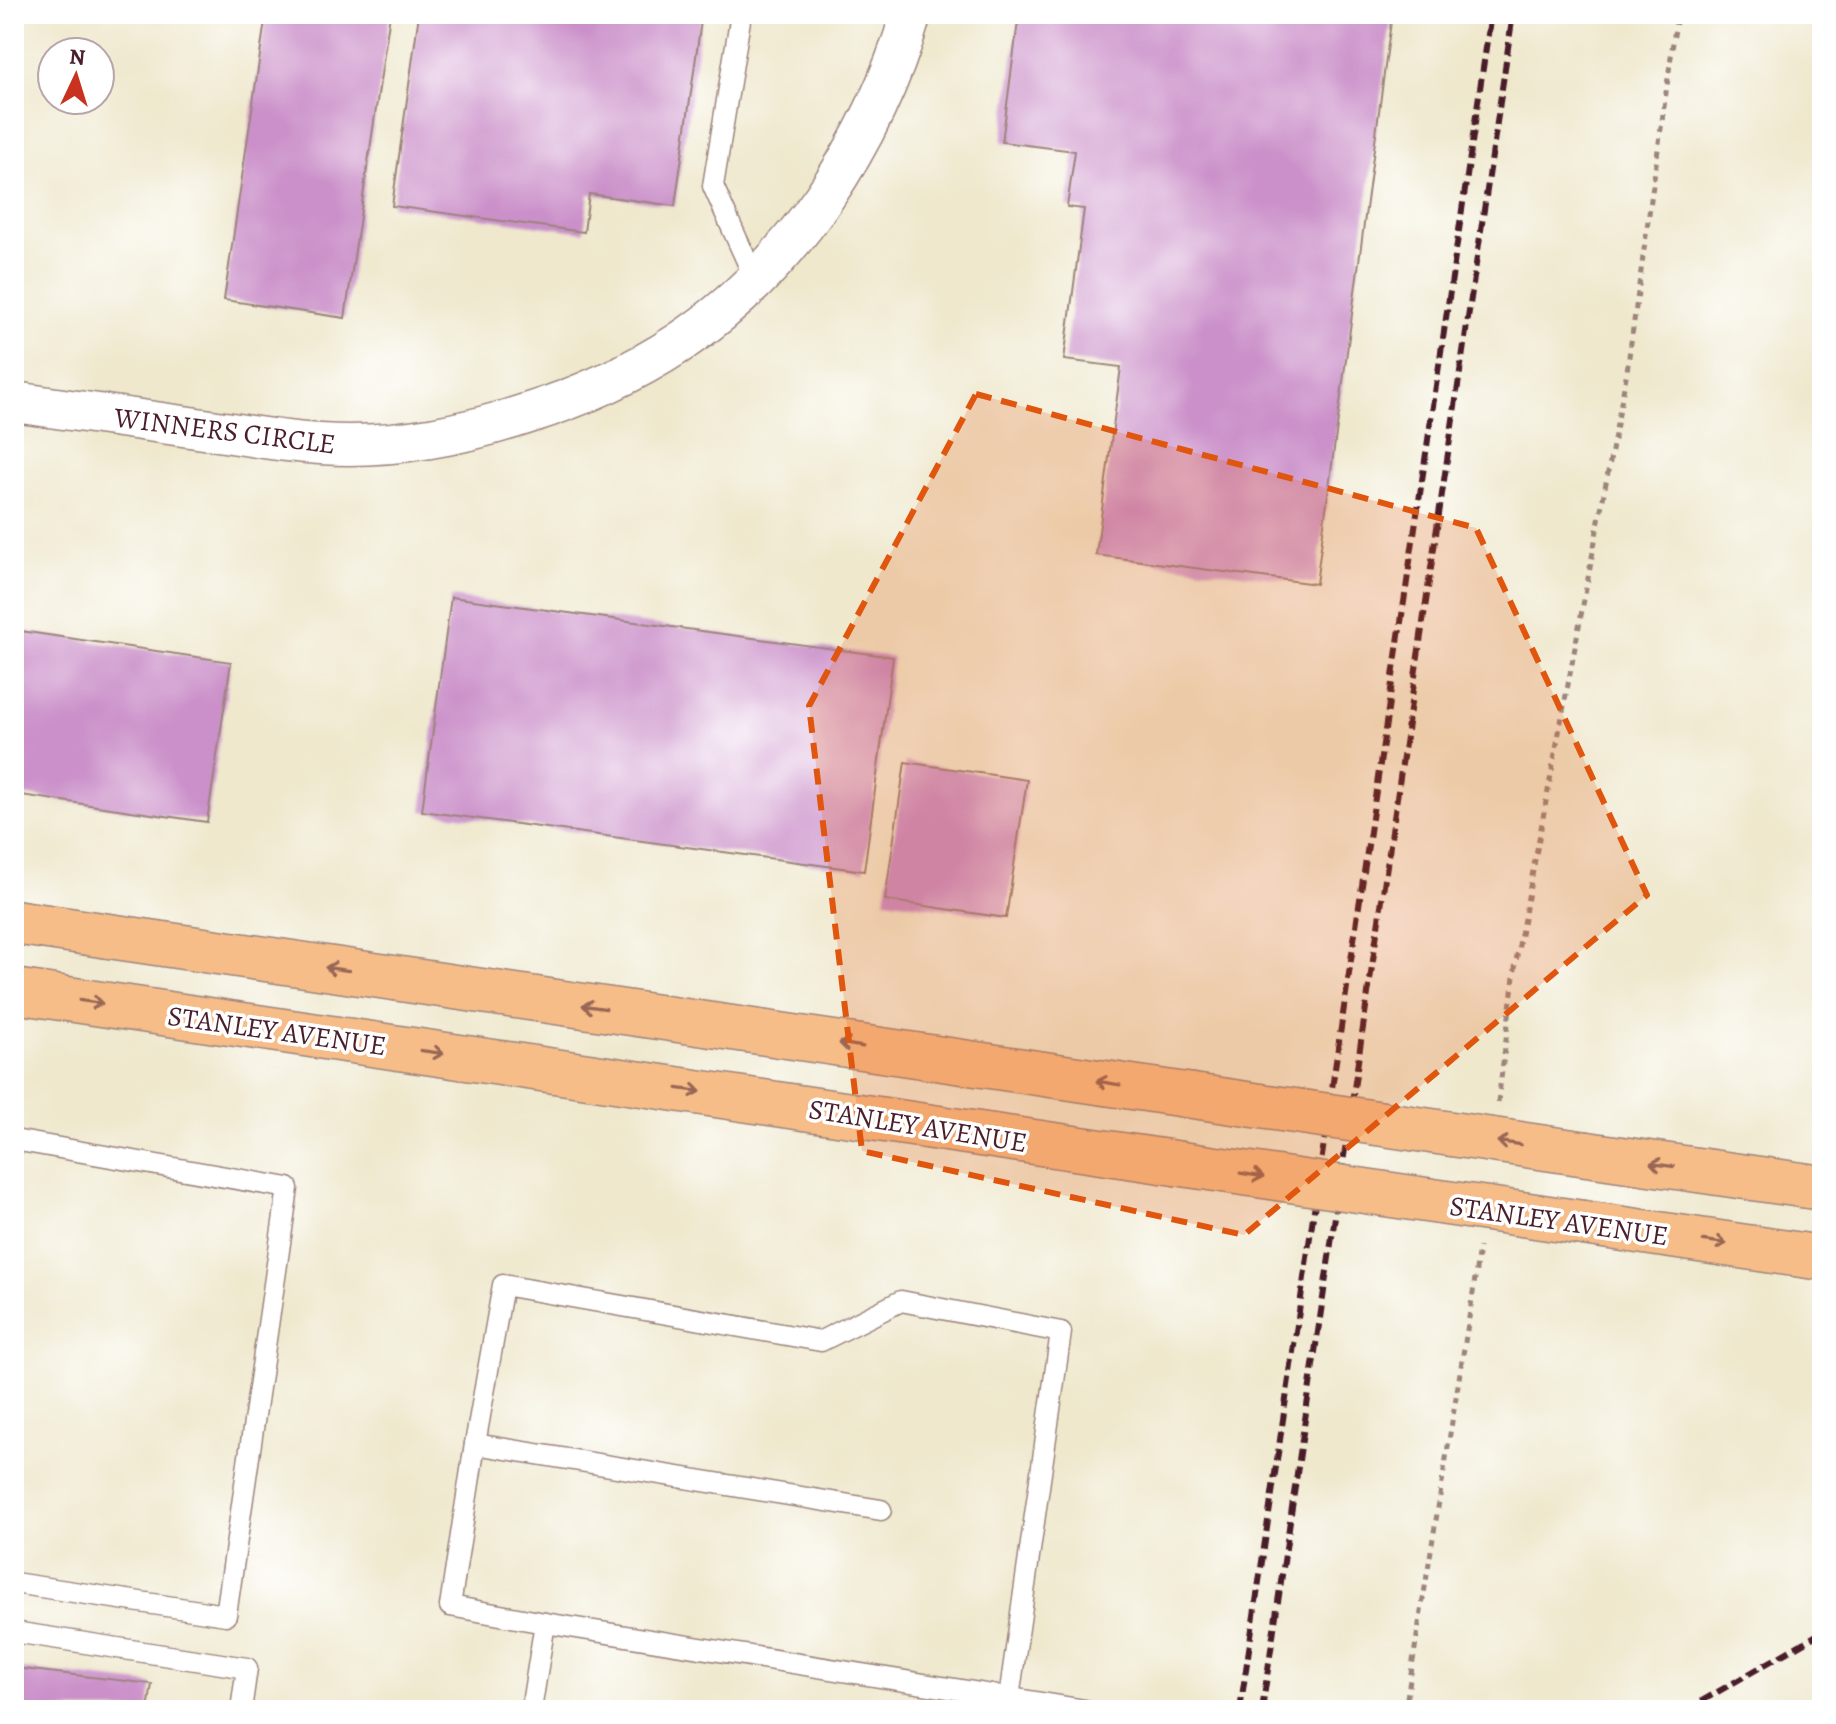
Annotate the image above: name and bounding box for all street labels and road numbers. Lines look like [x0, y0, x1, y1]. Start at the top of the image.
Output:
street label: WINNERS CIRCLE [111, 398, 338, 463]
street label: STANLEY AVENUE [165, 997, 389, 1065]
street label: STANLEY AVENUE [806, 1090, 1030, 1162]
street label: STANLEY AVENUE [1447, 1187, 1671, 1255]

